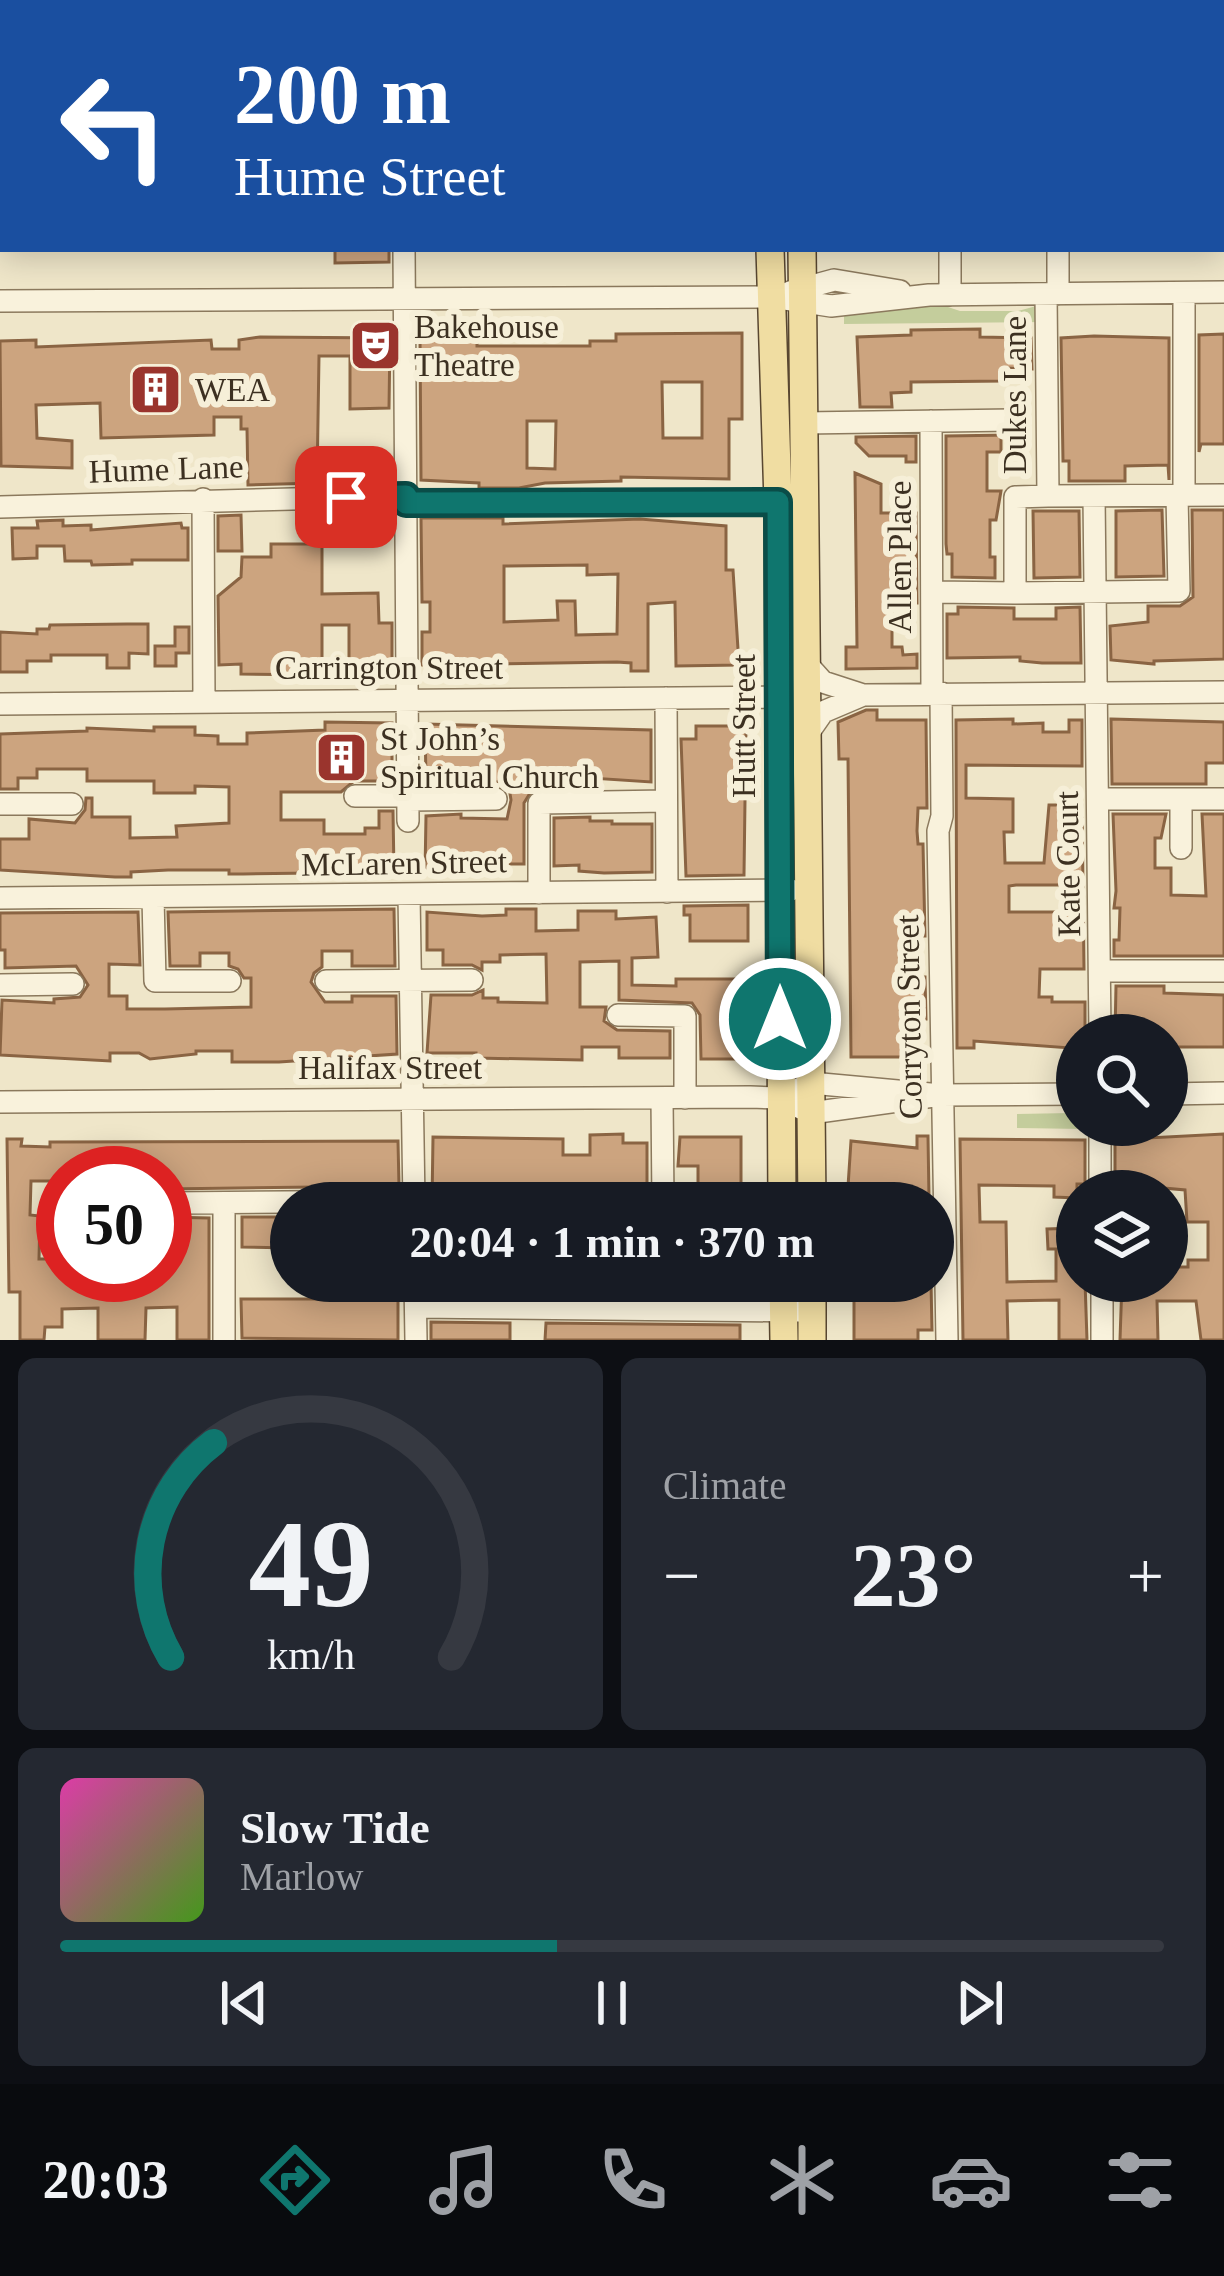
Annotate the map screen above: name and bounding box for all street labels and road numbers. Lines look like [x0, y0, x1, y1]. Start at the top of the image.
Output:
street label: Dukes Lane [997, 316, 1033, 474]
street label: Hume Lane [88, 448, 244, 490]
street label: Allen Place [882, 480, 918, 634]
street label: Carrington Street [275, 650, 503, 686]
street label: Hutt Street [726, 654, 762, 798]
street label: Kate Court [1049, 791, 1087, 937]
street label: McLaren Street [301, 843, 507, 883]
street label: Corryton Street [889, 914, 929, 1119]
street label: Halifax Street [298, 1050, 482, 1086]

